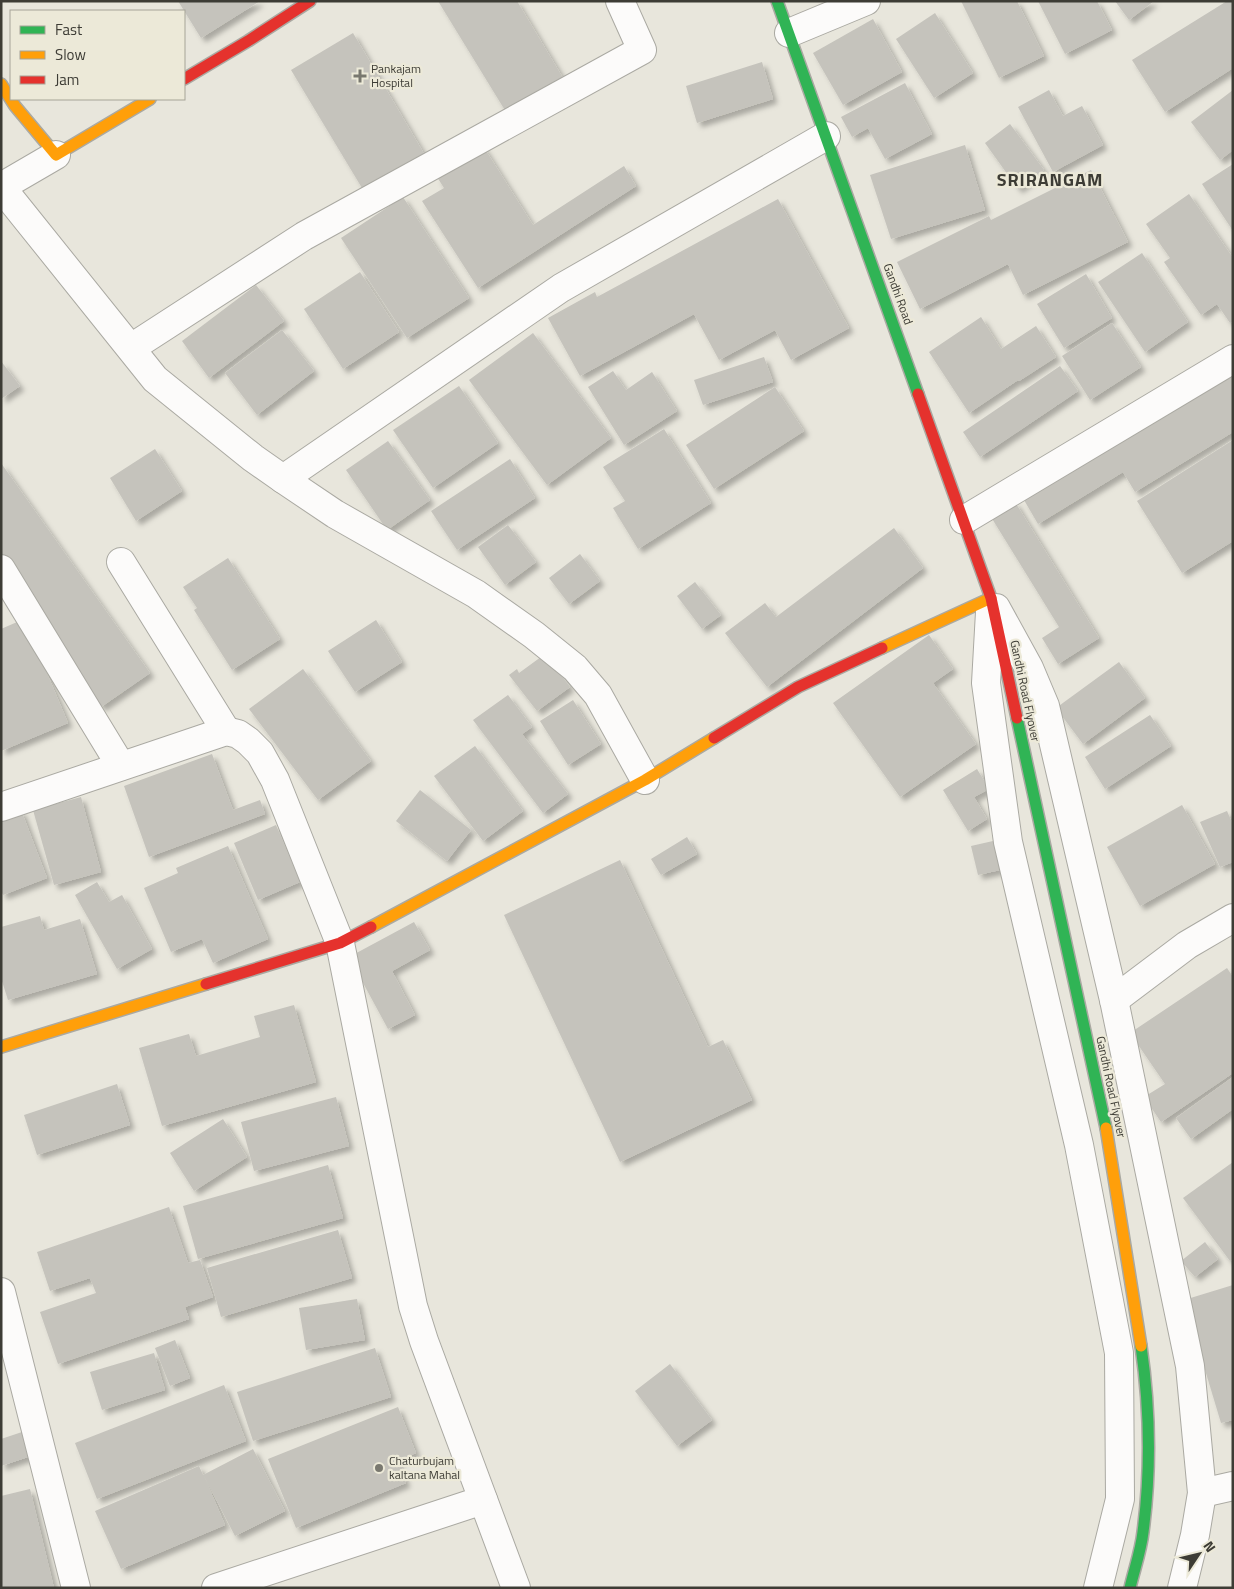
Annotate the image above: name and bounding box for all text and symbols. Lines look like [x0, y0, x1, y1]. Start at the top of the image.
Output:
legend [10, 10, 185, 100]
text: Fast [55, 18, 83, 41]
text: Slow [55, 43, 86, 66]
place label: Pankajam Hospital [371, 59, 421, 92]
text: Jam [55, 68, 79, 91]
marker: Pankajam Hospital [353, 69, 367, 83]
district label: SRIRANGAM [997, 166, 1103, 193]
street label: Gandhi Road [879, 261, 918, 327]
street label: Gandhi Road Flyover [1005, 638, 1046, 743]
street label: Gandhi Road Flyover [1091, 1034, 1132, 1139]
place label: Chaturbujam kaltana Mahal [389, 1451, 460, 1484]
marker: Chaturbujam kaltana Mahal [373, 1462, 385, 1474]
north arrow [1174, 1529, 1224, 1579]
text: N [1199, 1536, 1221, 1556]

